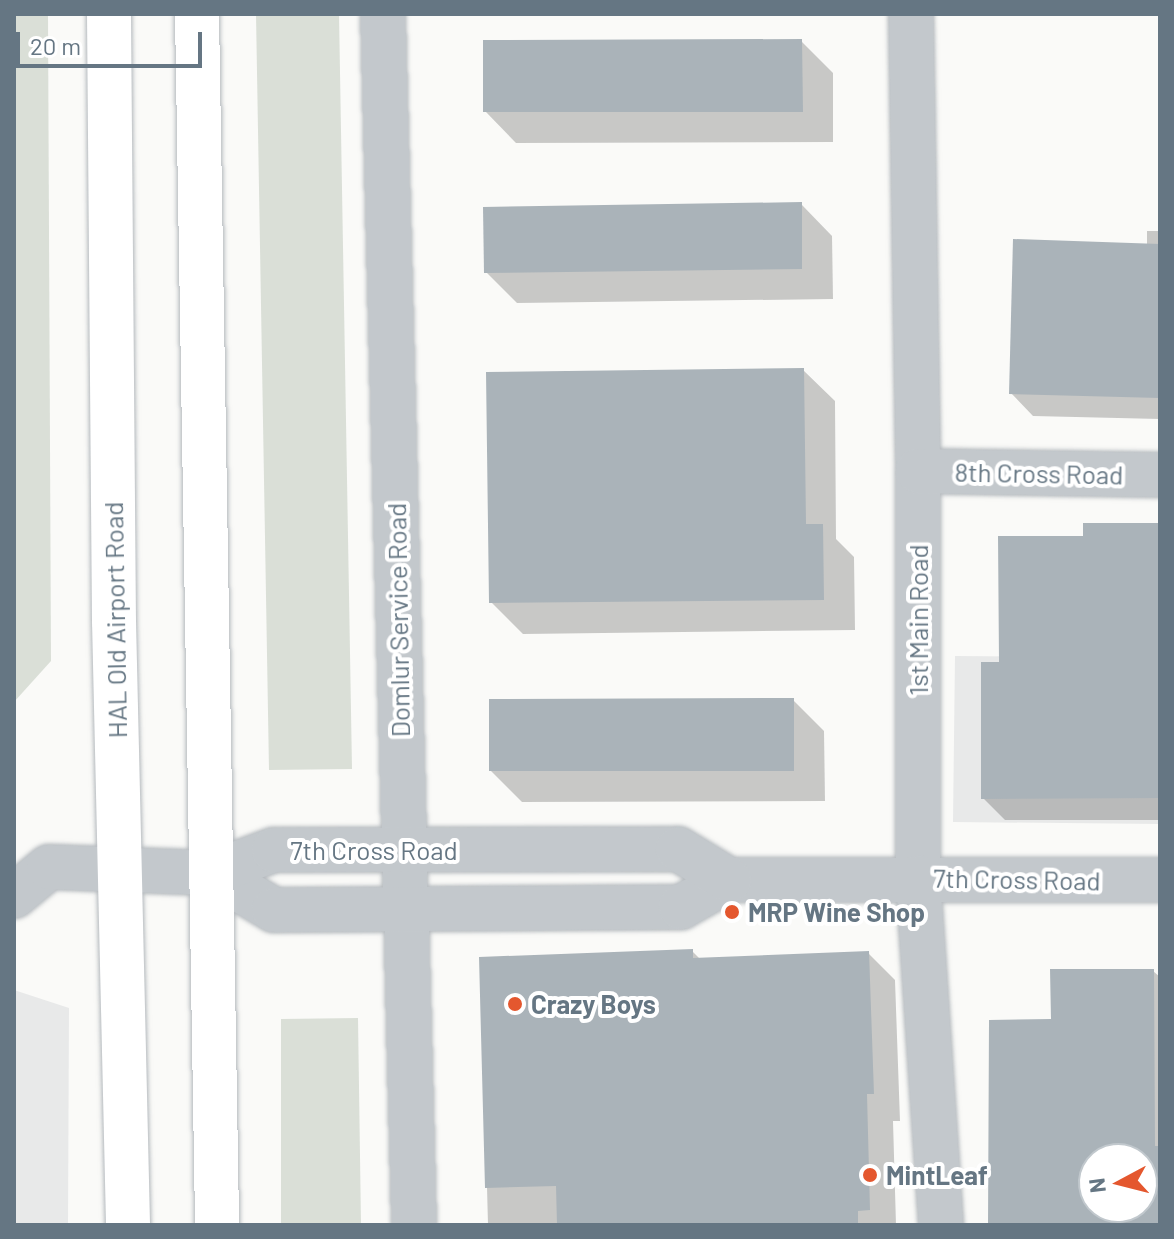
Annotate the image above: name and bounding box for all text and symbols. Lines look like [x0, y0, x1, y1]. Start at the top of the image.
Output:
scale bar [20, 16, 206, 66]
text: 20 m [30, 31, 81, 60]
street label: 8th Cross Road [954, 456, 1124, 490]
street label: HAL Old Airport Road [97, 501, 133, 739]
street label: Domlur Service Road [380, 502, 416, 738]
street label: 1st Main Road [902, 544, 934, 696]
street label: 7th Cross Road [290, 834, 458, 866]
street label: 7th Cross Road [933, 862, 1101, 896]
place label: MRP Wine Shop [748, 896, 925, 928]
marker: MRP Wine Shop [723, 903, 741, 921]
place label: Crazy Boys [531, 988, 656, 1020]
marker: Crazy Boys [506, 995, 524, 1013]
north arrow [1078, 1143, 1158, 1223]
place label: MintLeaf [886, 1159, 988, 1191]
marker: MintLeaf [861, 1166, 879, 1184]
text: N [1082, 1177, 1110, 1195]

